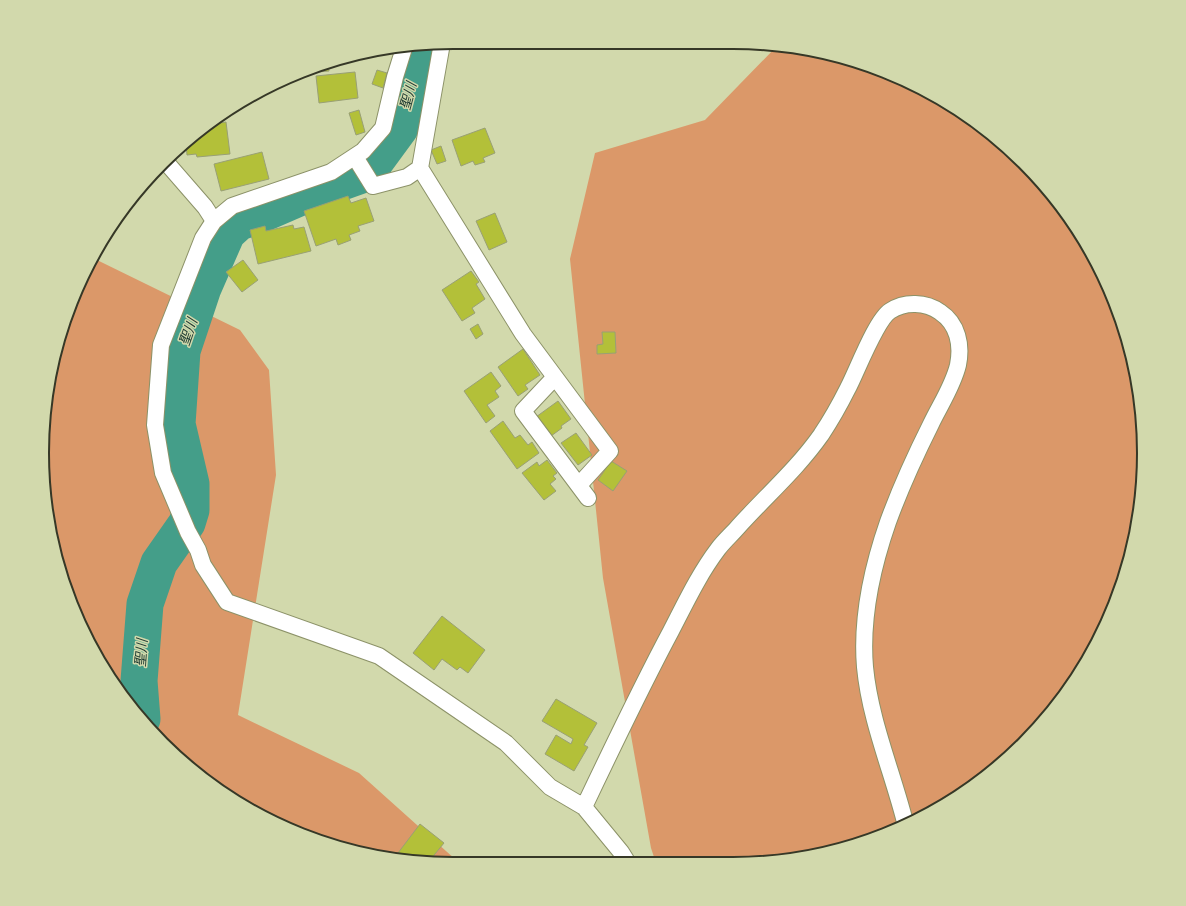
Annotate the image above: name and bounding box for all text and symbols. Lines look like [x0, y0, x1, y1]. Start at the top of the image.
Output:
water label: 聖川 [395, 78, 422, 112]
water label: 聖川 [174, 314, 203, 348]
water label: 聖川 [130, 636, 152, 668]

